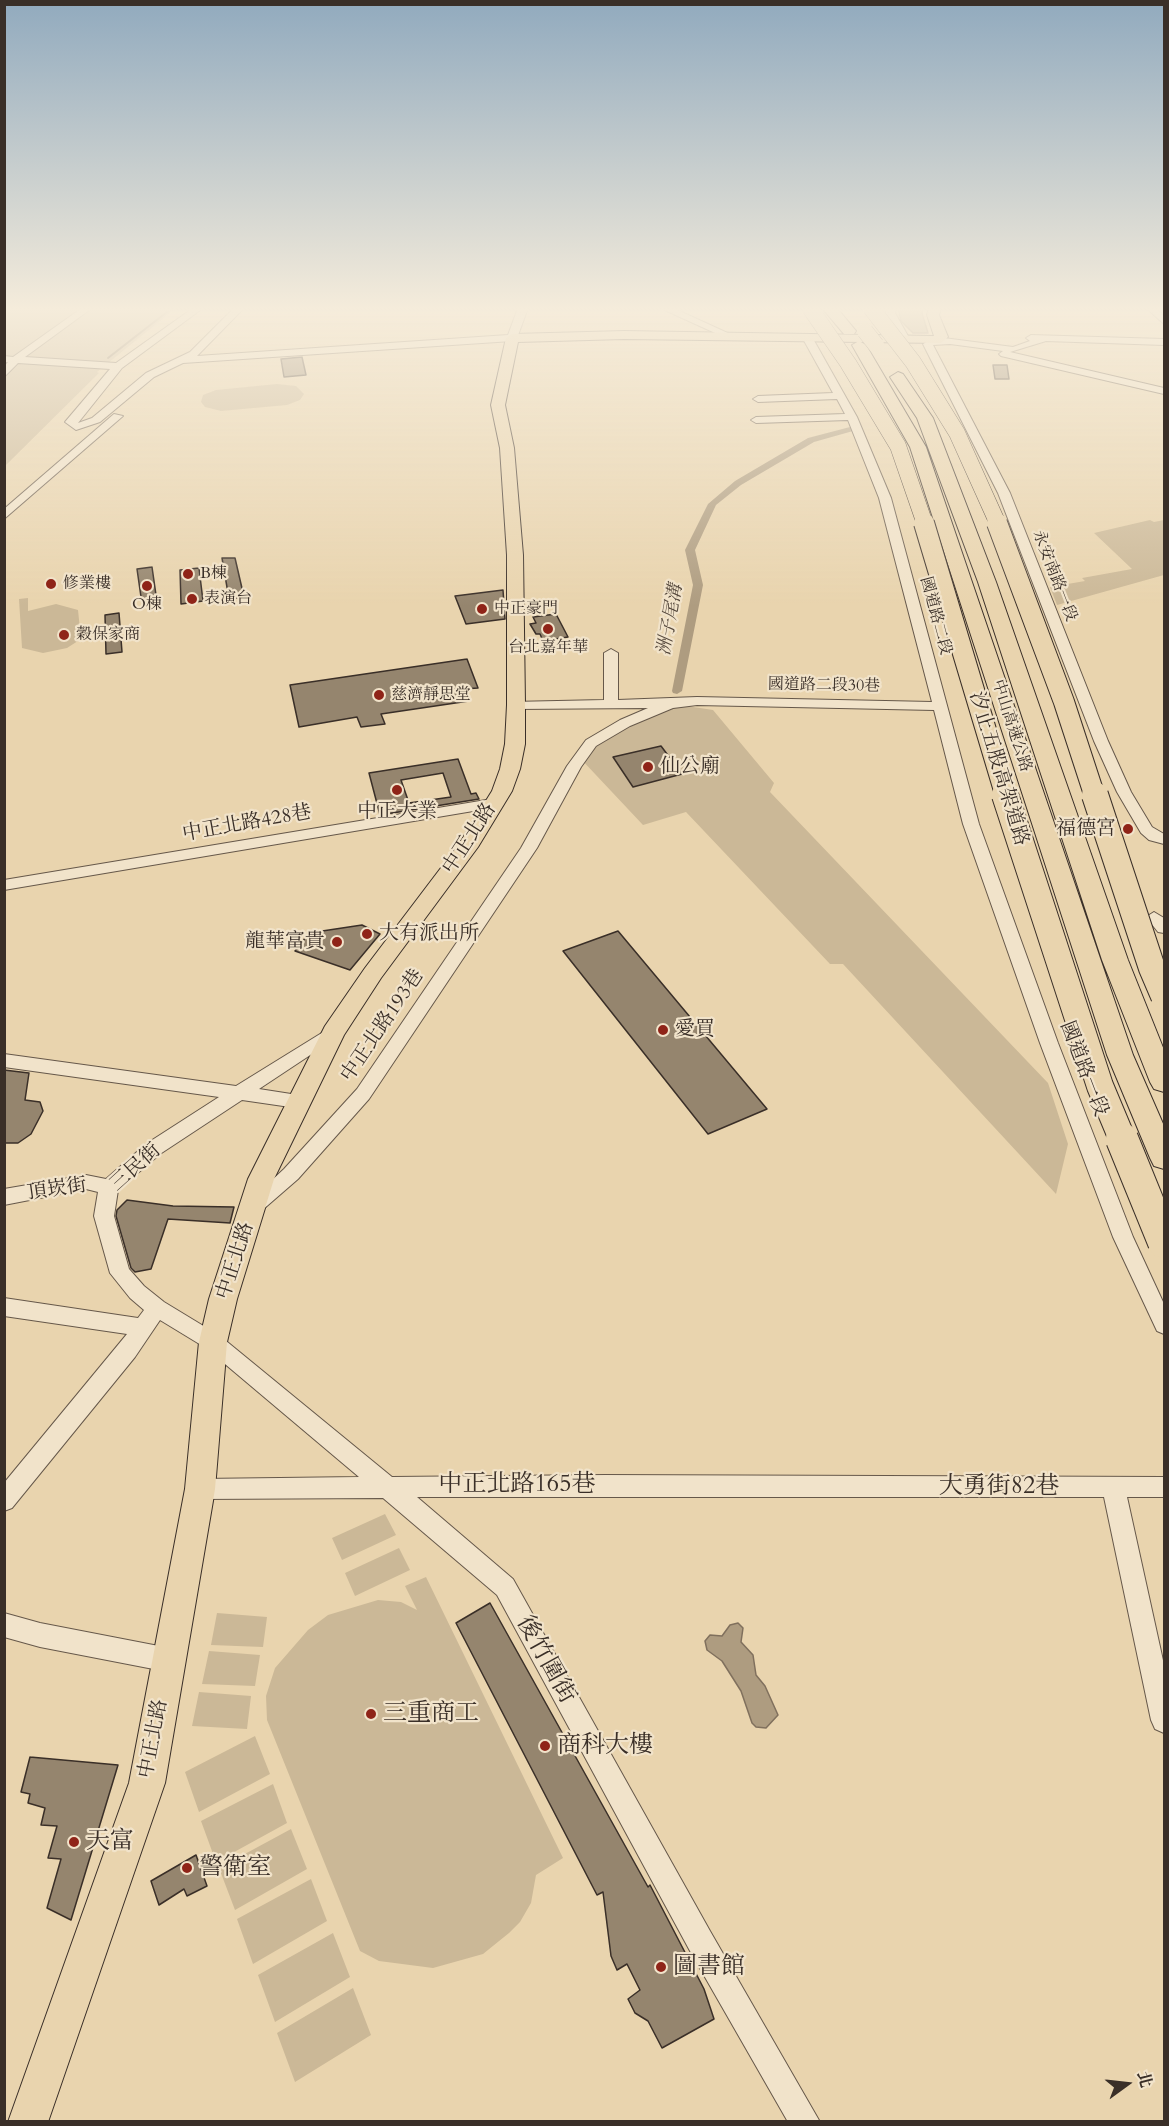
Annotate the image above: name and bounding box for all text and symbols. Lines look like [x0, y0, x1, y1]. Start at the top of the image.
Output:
street label: 永安南路一段 [1028, 528, 1080, 624]
place label: B棟 [200, 564, 227, 584]
marker: B棟 [181, 567, 195, 581]
place label: 修業樓 [63, 574, 111, 594]
street label: 國道路二段 [915, 575, 955, 657]
marker: 修業樓 [44, 577, 58, 591]
marker: O棟 [140, 579, 154, 593]
water label: 洲子尾溝 [654, 583, 688, 657]
place label: 表演台 [204, 589, 252, 609]
marker: 表演台 [185, 592, 199, 606]
place label: O棟 [132, 595, 162, 615]
place label: 中正豪門 [494, 599, 558, 619]
marker: 中正豪門 [475, 602, 489, 616]
marker: 台北嘉年華 [541, 622, 555, 636]
place label: 穀保家商 [76, 625, 140, 645]
marker: 穀保家商 [57, 628, 71, 642]
place label: 台北嘉年華 [508, 638, 588, 658]
street label: 國道路二段30巷 [768, 675, 880, 697]
street label: 中山高速公路 [987, 677, 1035, 775]
place label: 慈濟靜思堂 [391, 685, 471, 705]
marker: 慈濟靜思堂 [372, 688, 386, 702]
street label: 汐止五股高架道路 [963, 689, 1033, 849]
place label: 仙公廟 [660, 755, 720, 779]
marker: 仙公廟 [641, 760, 655, 774]
marker: 中正大業 [390, 783, 404, 797]
street label: 中正北路 [438, 799, 502, 879]
place label: 中正大業 [357, 800, 437, 824]
street label: 中正北路428巷 [181, 801, 313, 847]
place label: 福德宮 [1056, 817, 1116, 841]
marker: 福德宮 [1121, 822, 1135, 836]
place label: 大有派出所 [379, 922, 479, 946]
marker: 大有派出所 [360, 927, 374, 941]
place label: 龍華富貴 [245, 930, 325, 954]
marker: 龍華富貴 [330, 935, 344, 949]
street label: 中正北路193巷 [336, 965, 430, 1087]
place label: 愛買 [675, 1018, 715, 1042]
street label: 國道路一段 [1054, 1018, 1112, 1120]
marker: 愛買 [656, 1023, 670, 1037]
street label: 三民街 [106, 1139, 166, 1197]
street label: 頂崁街 [26, 1174, 88, 1206]
street label: 中正北路 [212, 1219, 260, 1303]
street label: 中正北路165巷 [439, 1471, 595, 1499]
street label: 大勇街82巷 [939, 1473, 1059, 1501]
street label: 後竹圍街 [509, 1611, 581, 1709]
street label: 中正北路 [135, 1697, 173, 1781]
place label: 三重商工 [383, 1700, 479, 1728]
marker: 三重商工 [364, 1707, 378, 1721]
place label: 商科大樓 [557, 1732, 653, 1760]
marker: 商科大樓 [538, 1739, 552, 1753]
place label: 天富 [86, 1828, 134, 1856]
marker: 天富 [67, 1835, 81, 1849]
place label: 警衛室 [199, 1854, 271, 1882]
marker: 警衛室 [180, 1861, 194, 1875]
place label: 圖書館 [673, 1953, 745, 1981]
marker: 圖書館 [654, 1960, 668, 1974]
north arrow [1097, 2054, 1157, 2114]
text: 北 [1132, 2069, 1157, 2090]

